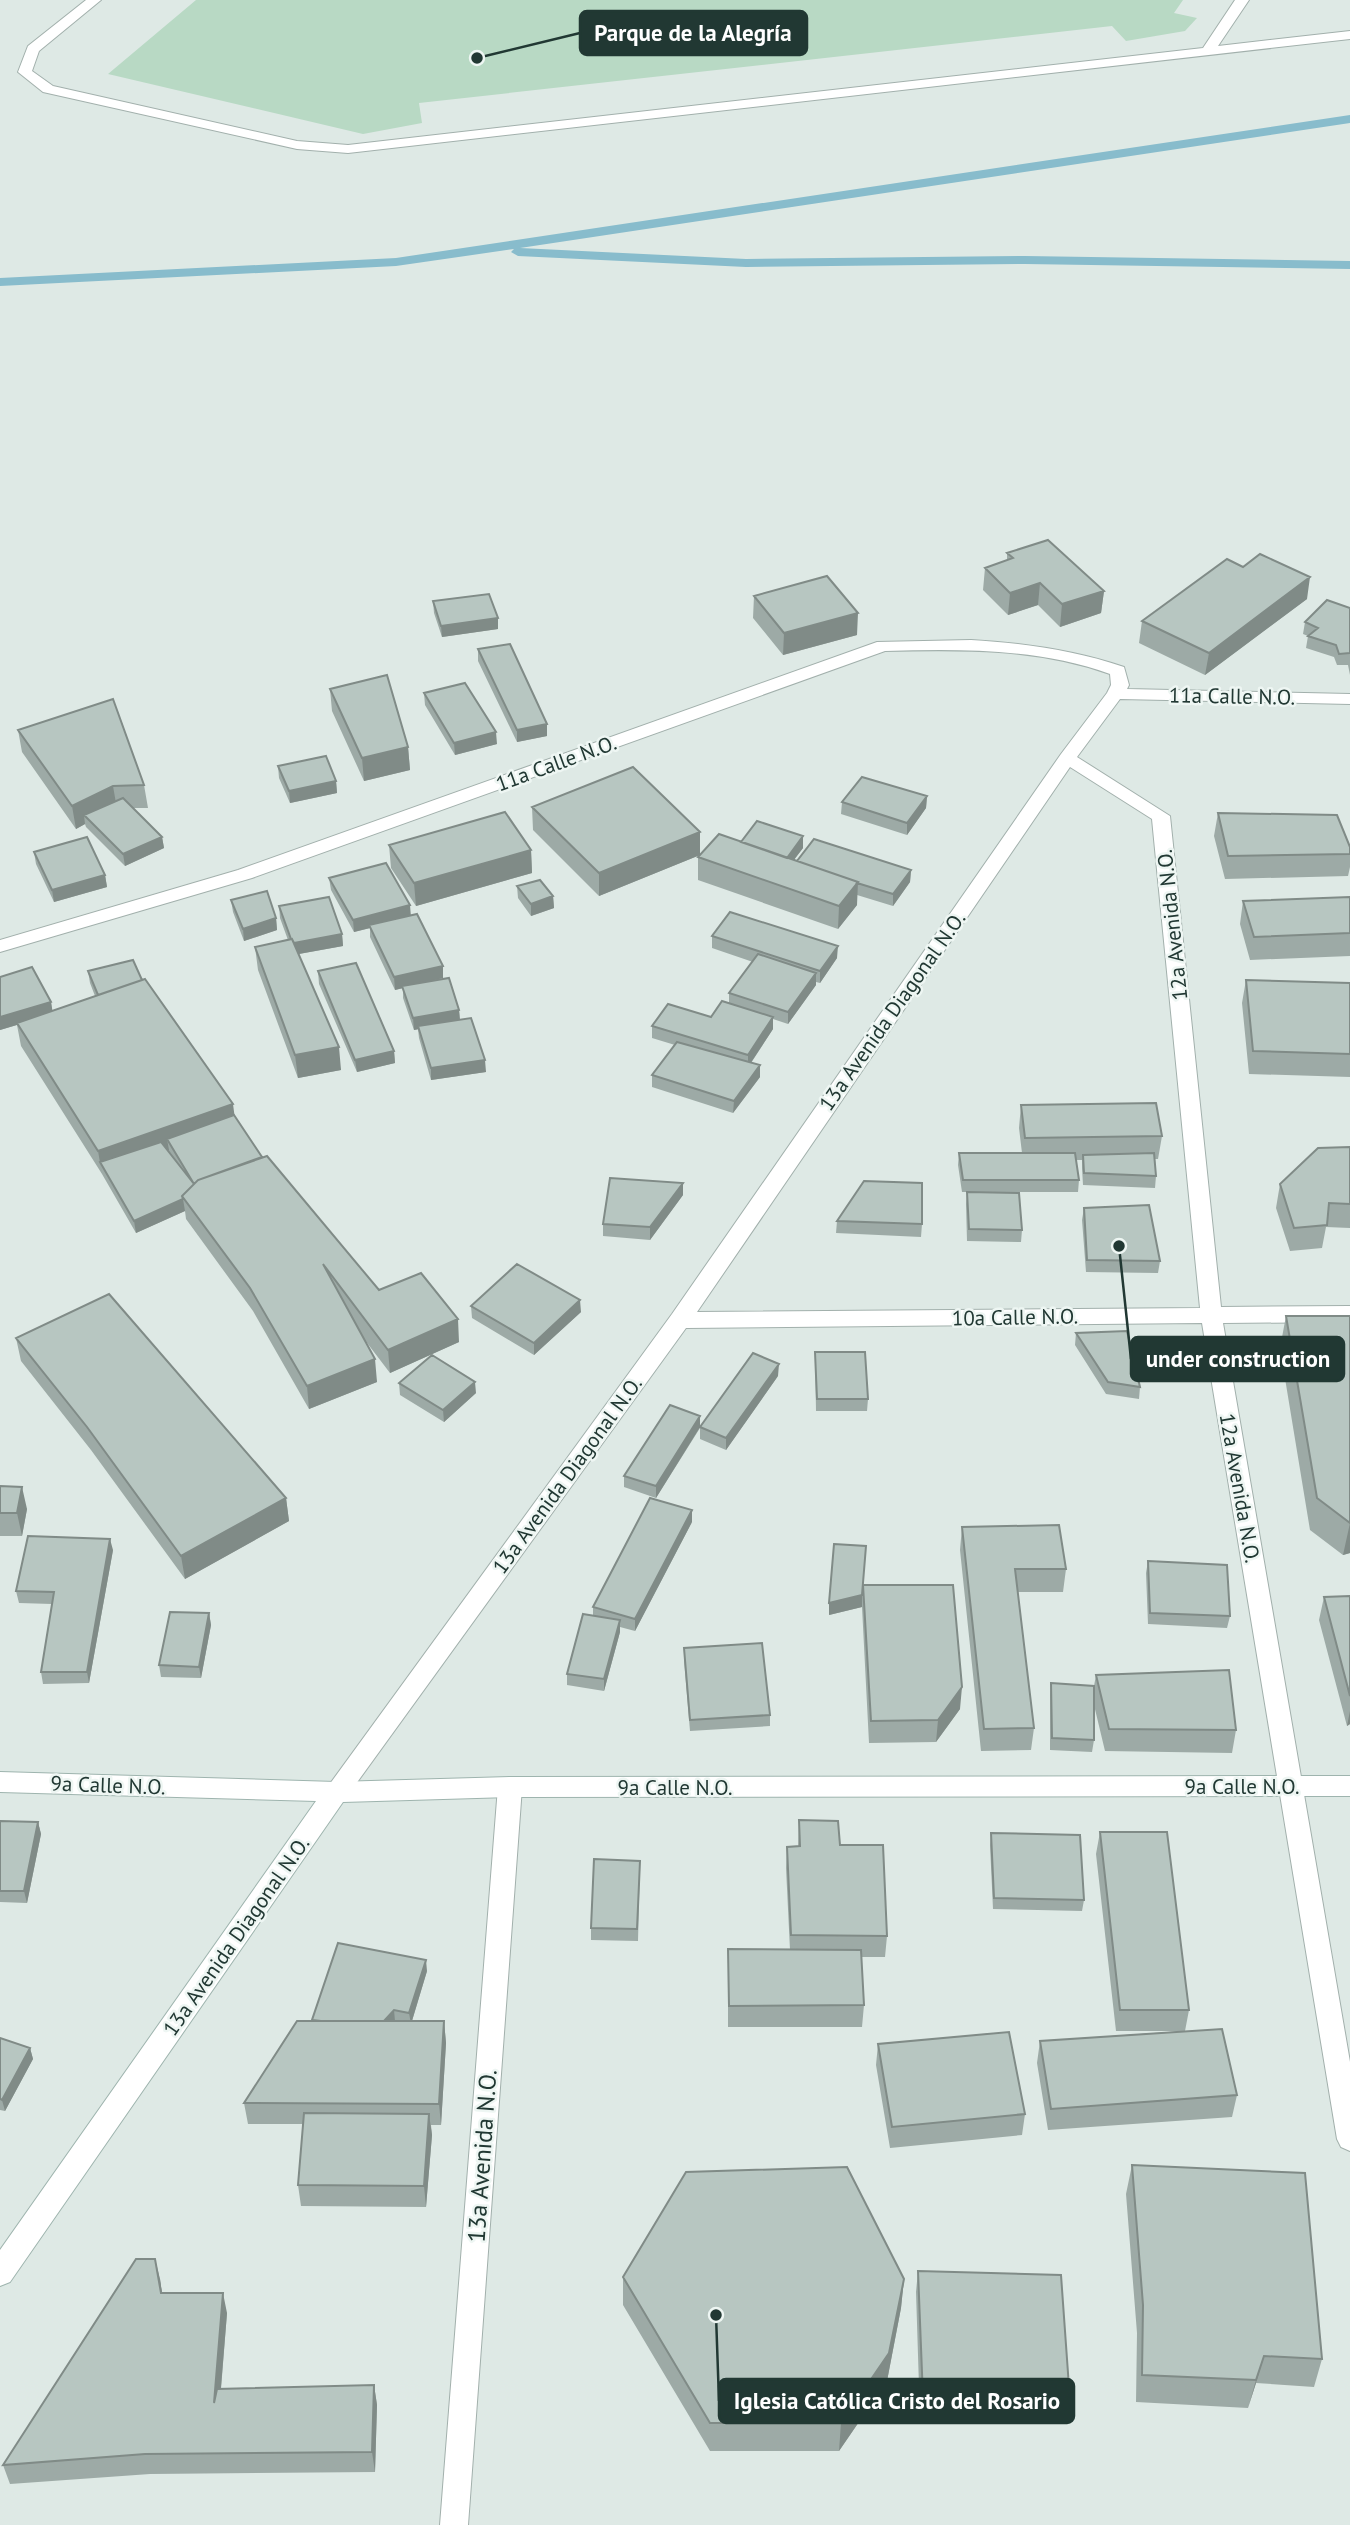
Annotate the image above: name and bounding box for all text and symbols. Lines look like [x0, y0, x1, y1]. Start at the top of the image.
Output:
callout: Parque de la Alegría [580, 11, 807, 55]
text: Parque de la Alegría [594, 18, 792, 47]
street label: 11a Calle N.O. [1169, 681, 1295, 711]
street label: 11a Calle N.O. [492, 729, 620, 797]
street label: 12a Avenida N.O. [1151, 848, 1193, 1002]
street label: 13a Avenida Diagonal N.O. [813, 906, 971, 1116]
street label: 10a Calle N.O. [952, 1302, 1078, 1332]
callout: under construction [1131, 1337, 1344, 1381]
text: under construction [1146, 1344, 1330, 1373]
street label: 13a Avenida Diagonal N.O. [486, 1371, 648, 1579]
street label: 12a Avenida N.O. [1214, 1411, 1266, 1565]
street label: 9a Calle N.O. [50, 1770, 166, 1800]
street label: 9a Calle N.O. [1185, 1773, 1299, 1800]
street label: 9a Calle N.O. [618, 1774, 732, 1801]
street label: 13a Avenida Diagonal N.O. [157, 1831, 315, 2041]
street label: 13a Avenida N.O. [460, 2068, 504, 2244]
callout: Iglesia Católica Cristo del Rosario [719, 2379, 1074, 2423]
text: Iglesia Católica Cristo del Rosario [734, 2386, 1060, 2415]

